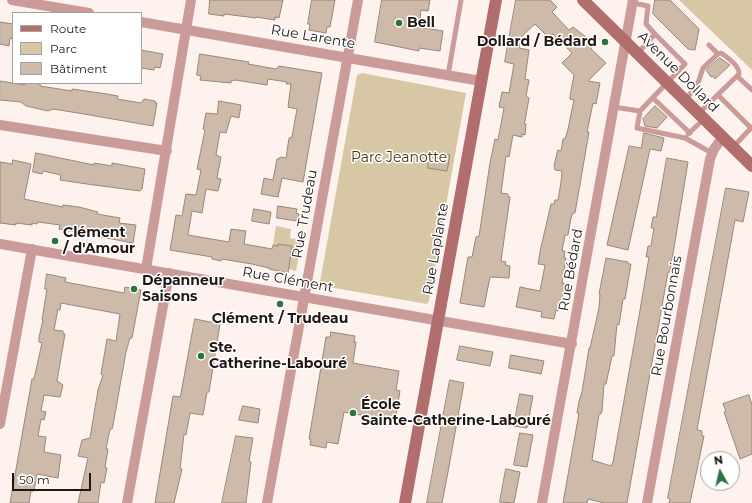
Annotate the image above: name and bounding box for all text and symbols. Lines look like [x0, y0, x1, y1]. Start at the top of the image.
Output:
legend [12, 12, 142, 84]
place label: Bell [407, 15, 435, 31]
marker: Bell [394, 18, 404, 28]
text: Route [50, 21, 86, 36]
street label: Rue Larente [269, 21, 357, 53]
street label: Avenue Dollard [634, 28, 722, 116]
place label: Dollard / Bédard [477, 34, 597, 50]
marker: Dollard / Bédard [600, 37, 610, 47]
text: Parc [50, 41, 77, 56]
text: Bâtiment [50, 61, 107, 76]
park label: Parc Jeanotte [351, 150, 447, 166]
street label: Rue Trudeau [289, 168, 321, 260]
street label: Rue Laplante [420, 202, 452, 296]
place label: Clément / d'Amour [63, 225, 135, 258]
street label: Rue Bédard [555, 228, 587, 312]
marker: Clément / d'Amour [50, 236, 60, 246]
street label: Rue Bourbonnais [648, 254, 686, 378]
street label: Rue Clément [241, 264, 335, 296]
place label: Dépanneur Saisons [142, 273, 224, 306]
marker: Dépanneur Saisons [129, 284, 139, 294]
marker: Clément / Trudeau [275, 299, 285, 309]
place label: Clément / Trudeau [212, 311, 348, 327]
place label: Ste. Catherine-Labouré [209, 340, 347, 372]
marker: Ste. Catherine-Labouré [196, 351, 206, 361]
place label: École Sainte-Catherine-Labouré [361, 397, 551, 430]
marker: École Sainte-Catherine-Labouré [348, 408, 358, 418]
north arrow [700, 451, 740, 491]
text: N [713, 453, 724, 468]
scale bar [14, 465, 93, 491]
text: 50 m [19, 472, 50, 487]

